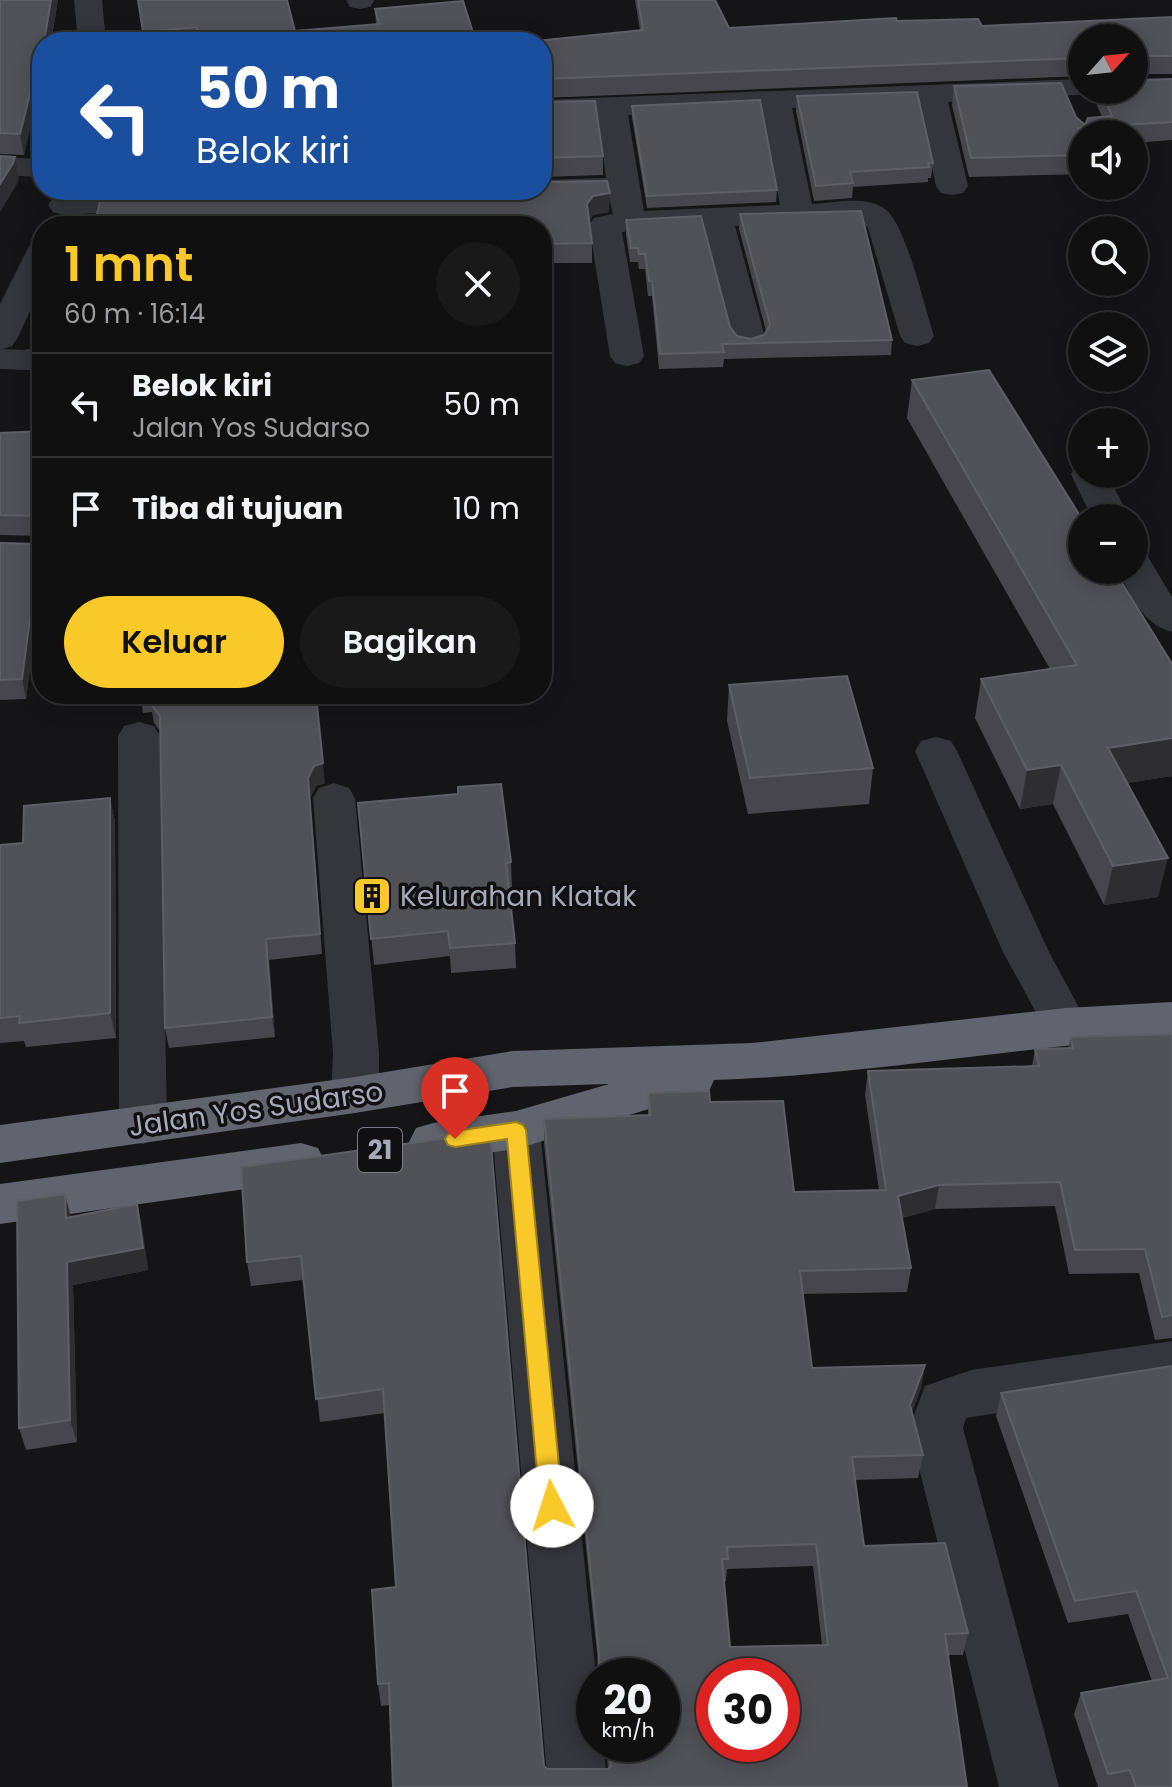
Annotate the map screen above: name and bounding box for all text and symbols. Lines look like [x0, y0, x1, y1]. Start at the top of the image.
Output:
north arrow [1068, 24, 1148, 104]
map controls [1068, 24, 1148, 584]
text: 50 m [196, 49, 340, 128]
icon: left [64, 64, 168, 168]
button: sound [1068, 120, 1148, 200]
text: Belok kiri [196, 125, 350, 176]
button: search [1068, 216, 1148, 296]
text: 1 mnt [64, 231, 193, 298]
button: close [436, 242, 520, 326]
text: 60 m · 16:14 [64, 296, 205, 332]
button: layers [1068, 312, 1148, 392]
text: Belok kiri [132, 364, 272, 407]
icon: left [64, 383, 108, 427]
text: 50 m [443, 383, 520, 426]
button: + [1068, 408, 1148, 488]
text: Jalan Yos Sudarso [132, 410, 370, 446]
icon: arrive [64, 487, 108, 531]
text: Tiba di tujuan [132, 487, 343, 530]
text: 10 m [453, 487, 520, 530]
button: − [1068, 504, 1148, 584]
button: Keluar [64, 596, 284, 688]
button: Bagikan [300, 596, 520, 688]
building icon: Kelurahan Klatak [351, 875, 393, 917]
place label: Kelurahan Klatak [400, 877, 637, 916]
pin [421, 1057, 489, 1139]
icon: arrive [433, 1069, 477, 1113]
street label: Jalan Yos Sudarso [126, 1072, 386, 1146]
road number: 21 [358, 1128, 402, 1172]
position arrow [510, 1464, 594, 1548]
speed limit sign: 30 [696, 1658, 800, 1762]
text: 20 [604, 1672, 652, 1728]
text: km/h [601, 1716, 655, 1744]

